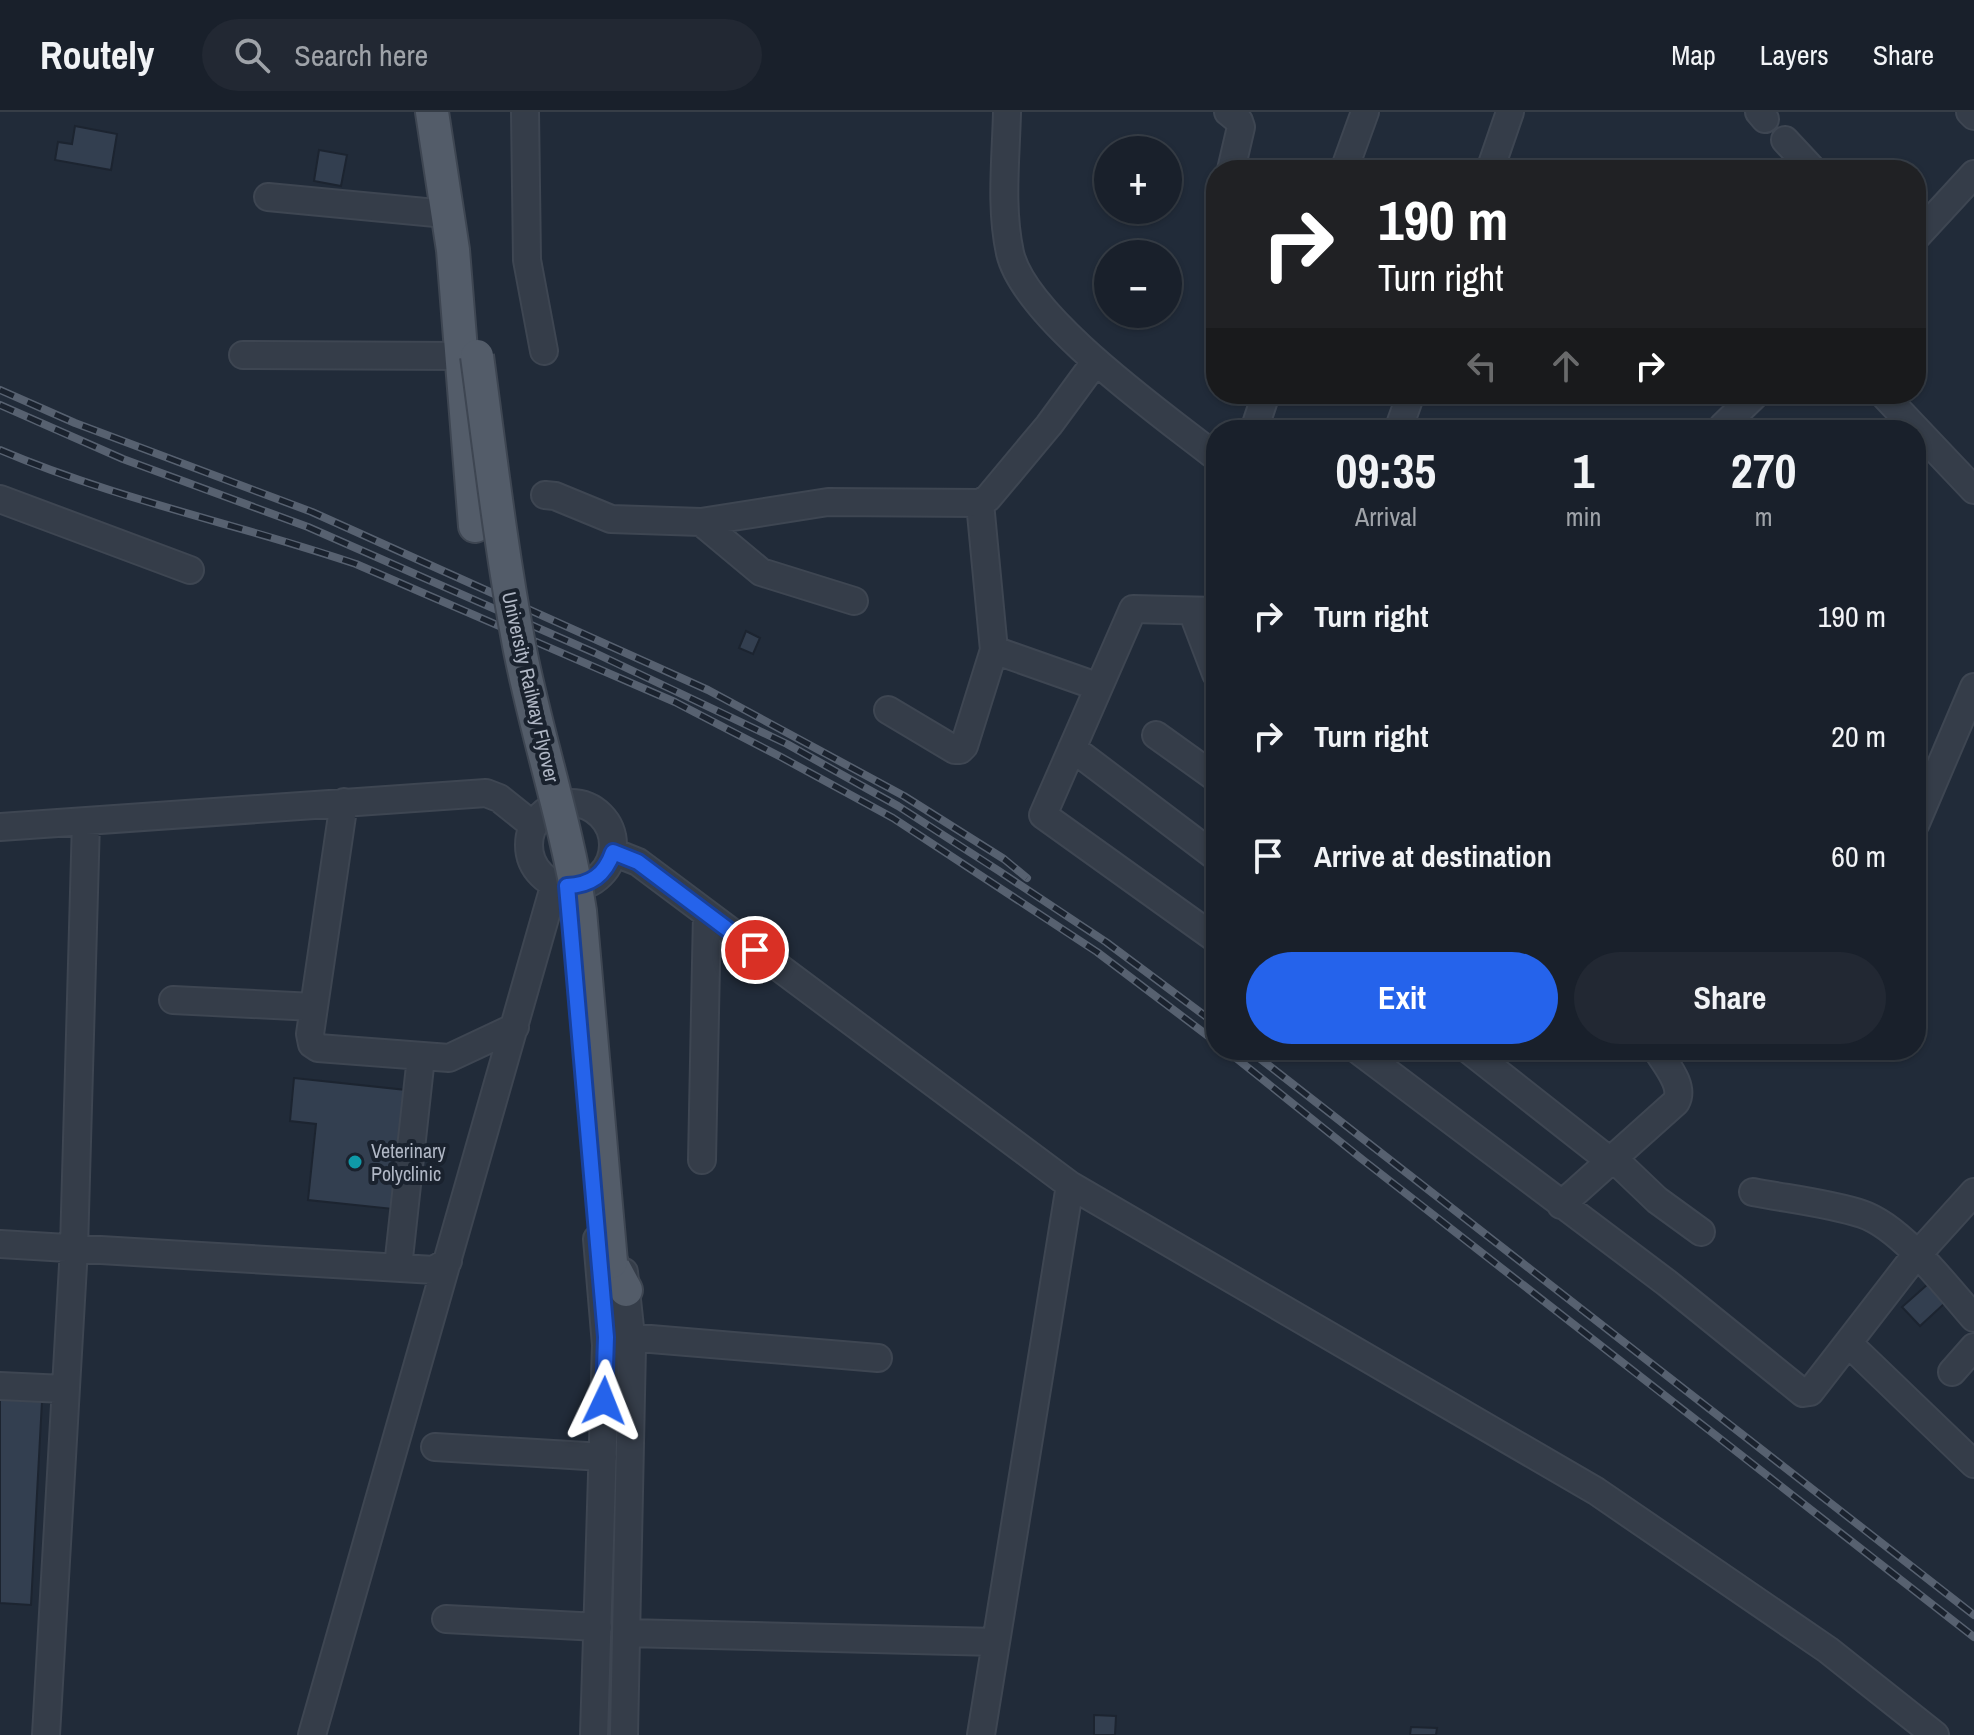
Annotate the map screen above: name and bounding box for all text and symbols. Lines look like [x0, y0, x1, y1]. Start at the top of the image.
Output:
search box [202, 19, 762, 91]
text: Routely [40, 30, 154, 81]
icon: search [230, 33, 274, 77]
text: Search here [294, 35, 428, 75]
text: Map [1671, 36, 1716, 74]
text: Layers [1760, 36, 1829, 74]
text: Share [1873, 36, 1934, 74]
map controls [1094, 136, 1182, 328]
button: + [1094, 136, 1182, 224]
text: 190 m [1378, 182, 1508, 257]
icon: right [1246, 192, 1350, 296]
button: − [1094, 240, 1182, 328]
text: Turn right [1378, 254, 1503, 302]
icon: left [1460, 344, 1504, 388]
icon: ahead [1544, 344, 1588, 388]
icon: right [1628, 344, 1672, 388]
text: 09:35 [1336, 438, 1436, 503]
text: 1 [1573, 438, 1594, 503]
text: 270 [1731, 438, 1796, 503]
text: Arrival [1355, 499, 1417, 534]
text: min [1566, 499, 1601, 534]
text: m [1755, 499, 1773, 534]
street label: University Railway Flyover [496, 589, 566, 786]
icon: right [1246, 594, 1290, 638]
text: Turn right [1314, 596, 1428, 636]
text: 190 m [1818, 596, 1886, 636]
icon: right [1246, 714, 1290, 758]
text: Turn right [1314, 716, 1428, 756]
text: 20 m [1831, 716, 1886, 756]
icon: arrive [1246, 834, 1290, 878]
text: Arrive at destination [1314, 836, 1552, 876]
text: 60 m [1831, 836, 1886, 876]
pin [721, 916, 789, 984]
icon: arrive [733, 928, 777, 972]
button: Exit [1246, 952, 1558, 1044]
button: Share [1574, 952, 1886, 1044]
place label: Veterinary Polyclinic [371, 1137, 447, 1187]
marker: Veterinary Polyclinic [346, 1153, 364, 1171]
position arrow [562, 1359, 646, 1443]

